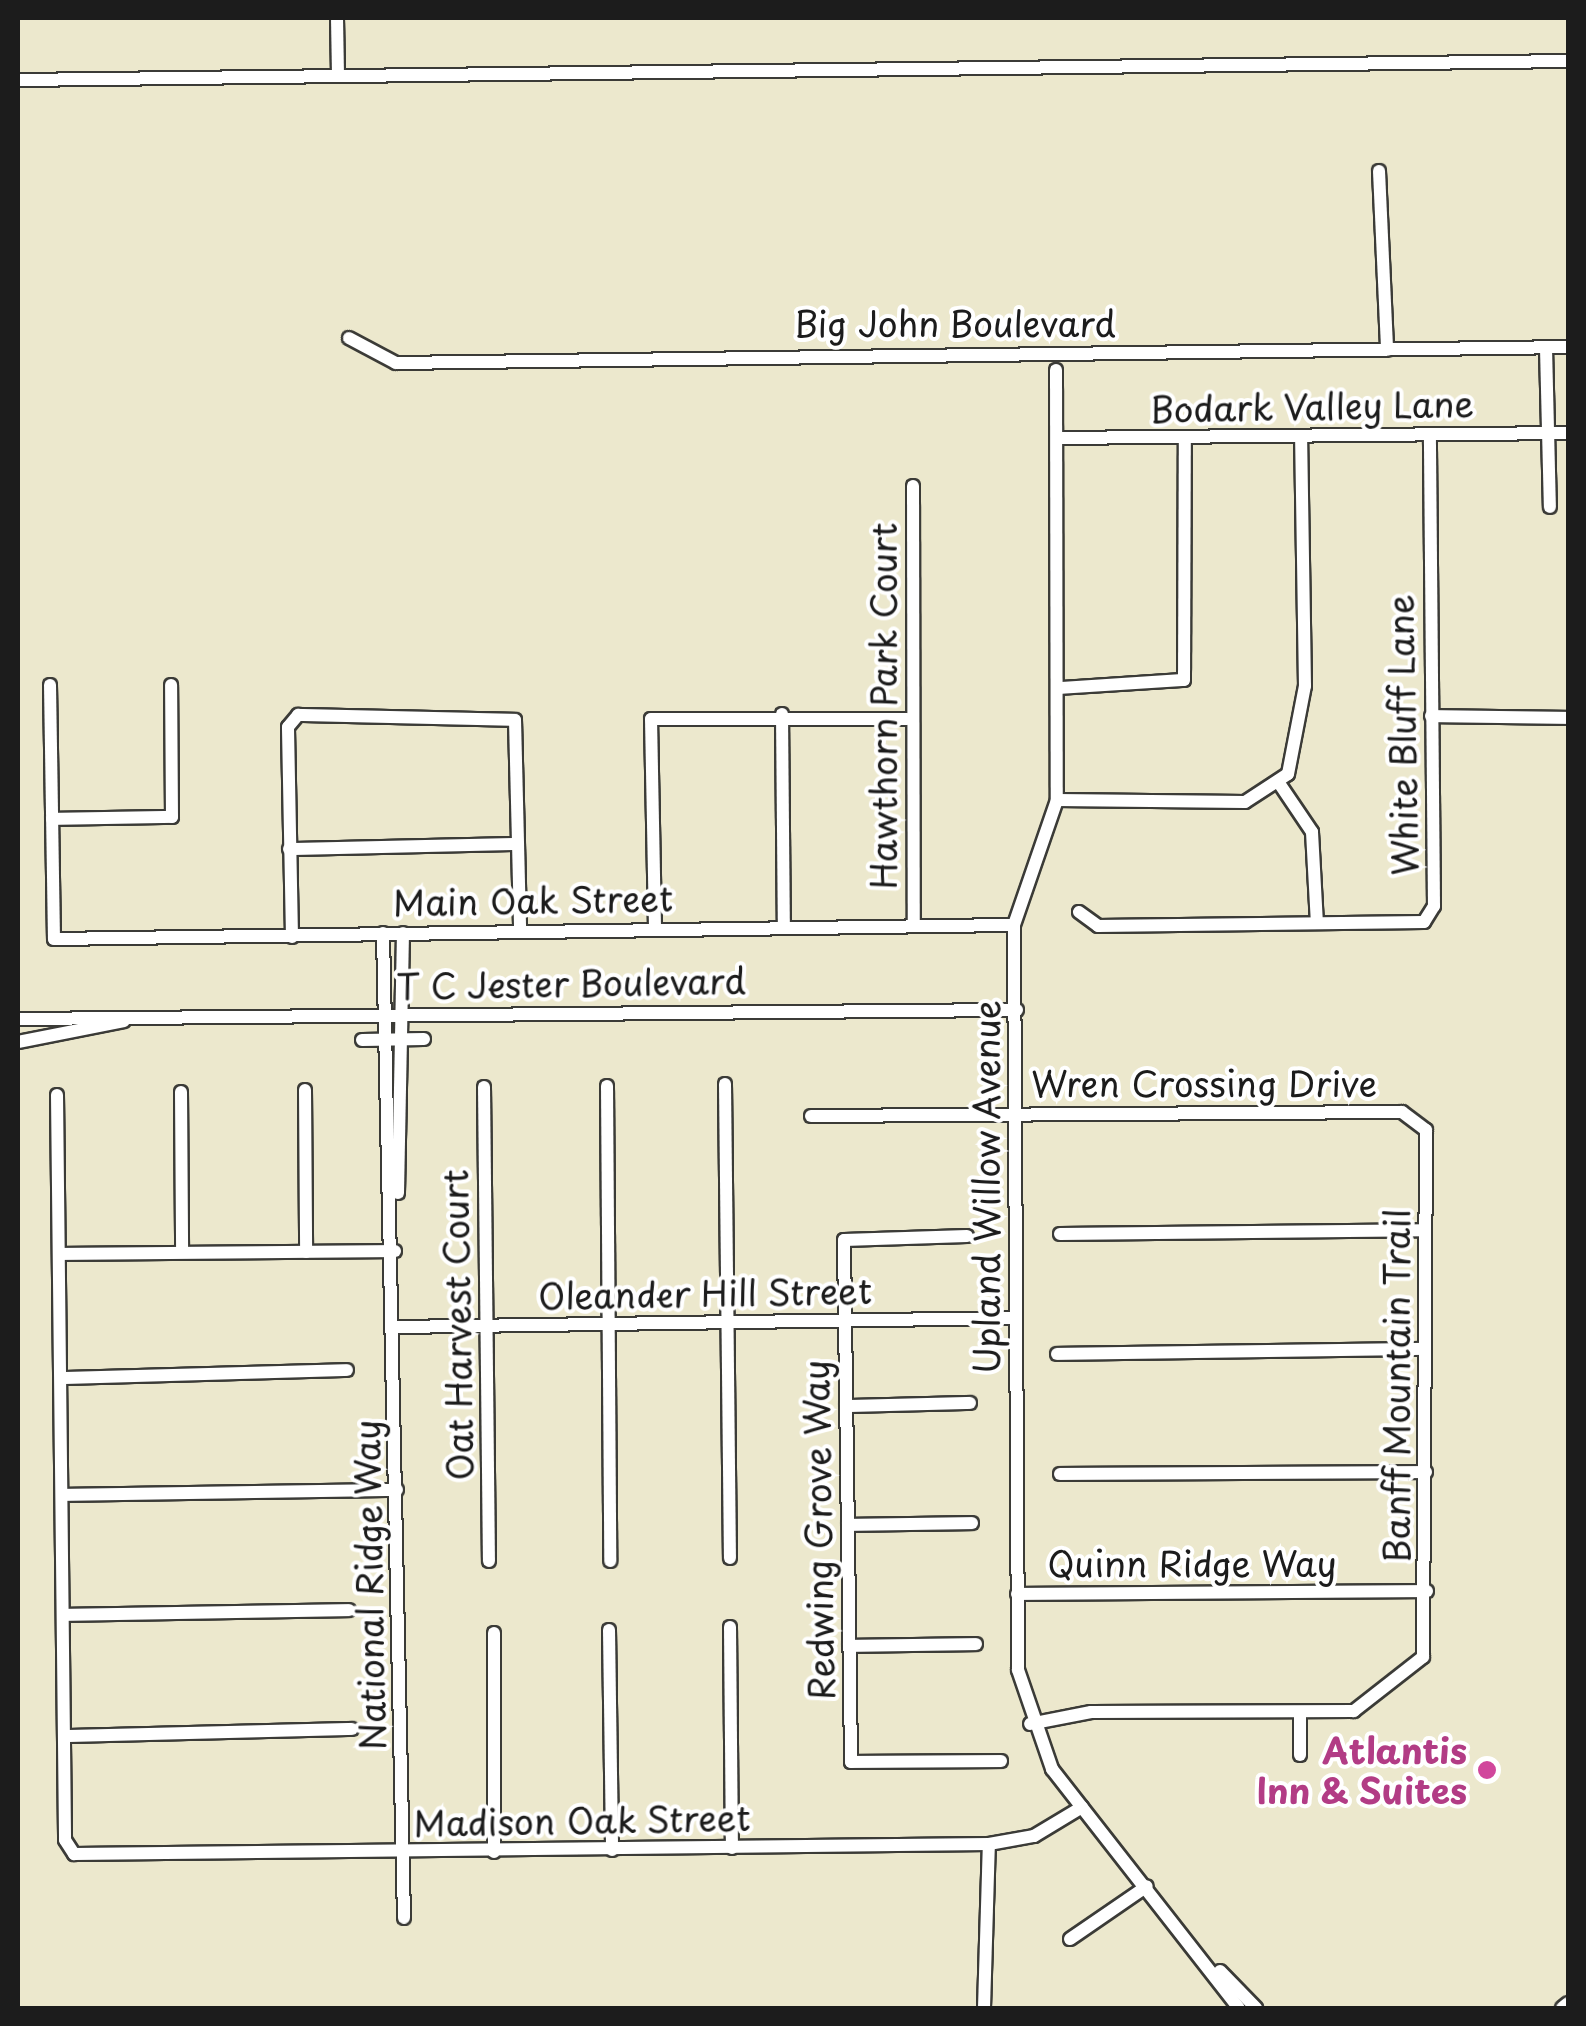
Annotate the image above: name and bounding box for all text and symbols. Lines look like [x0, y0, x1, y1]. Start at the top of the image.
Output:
street label: Big John Boulevard [793, 302, 1117, 344]
street label: Bodark Valley Lane [1148, 382, 1476, 430]
street label: Hawthorn Park Court [862, 522, 904, 890]
street label: White Bluff Lane [1379, 593, 1425, 877]
street label: Main Oak Street [391, 877, 675, 923]
street label: T C Jester Boulevard [394, 959, 748, 1007]
street label: Upland Willow Avenue [965, 1000, 1007, 1374]
street label: Wren Crossing Drive [1031, 1062, 1377, 1104]
street label: Oat Harvest Court [433, 1168, 481, 1482]
street label: Banff Mountain Trail [1375, 1207, 1417, 1565]
street label: Oleander Hill Street [536, 1269, 874, 1317]
street label: Redwing Grove Way [794, 1360, 842, 1700]
street label: National Ridge Way [345, 1418, 393, 1752]
street label: Quinn Ridge Way [1048, 1542, 1336, 1584]
place label: Atlantis Inn & Suites [1253, 1729, 1467, 1811]
marker: Atlantis Inn & Suites [1476, 1759, 1498, 1781]
street label: Madison Oak Street [412, 1796, 752, 1844]

